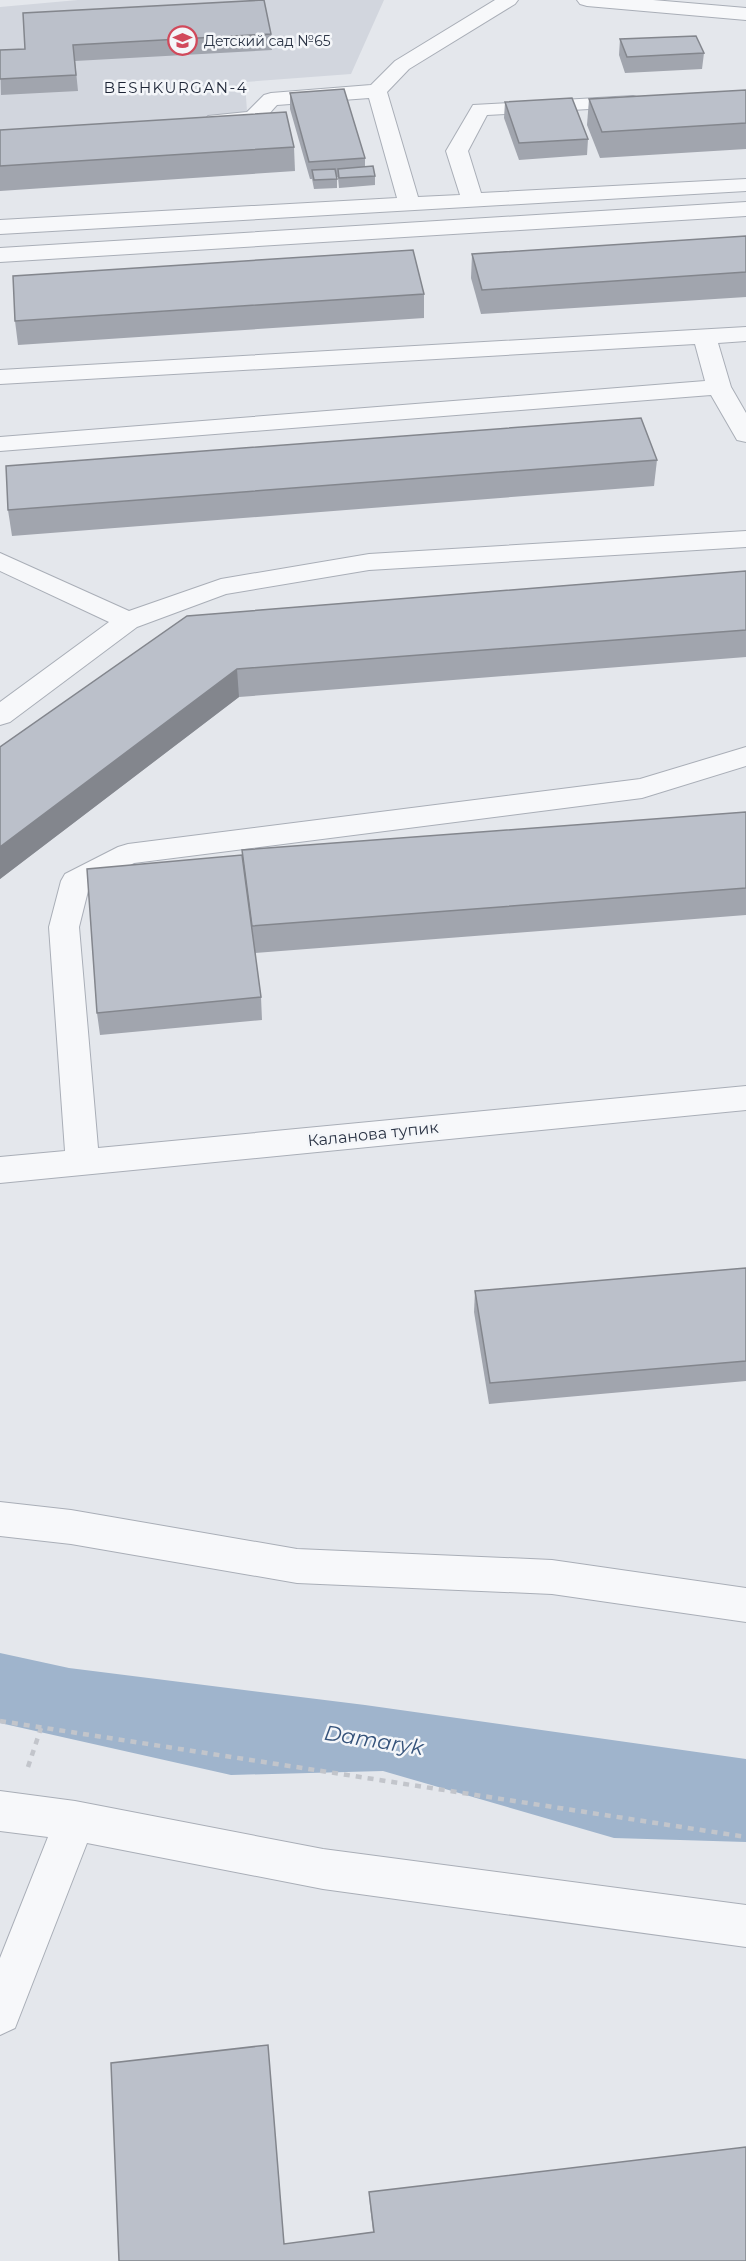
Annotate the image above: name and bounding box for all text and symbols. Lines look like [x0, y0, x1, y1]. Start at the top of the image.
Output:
school or university icon: Детский сад №65 [167, 25, 199, 57]
place label: Детский сад №65 [204, 32, 331, 50]
district label: BESHKURGAN-4 [104, 78, 248, 97]
street label: Каланова тупик [307, 1118, 440, 1150]
water label: Damaryk [323, 1720, 427, 1760]

